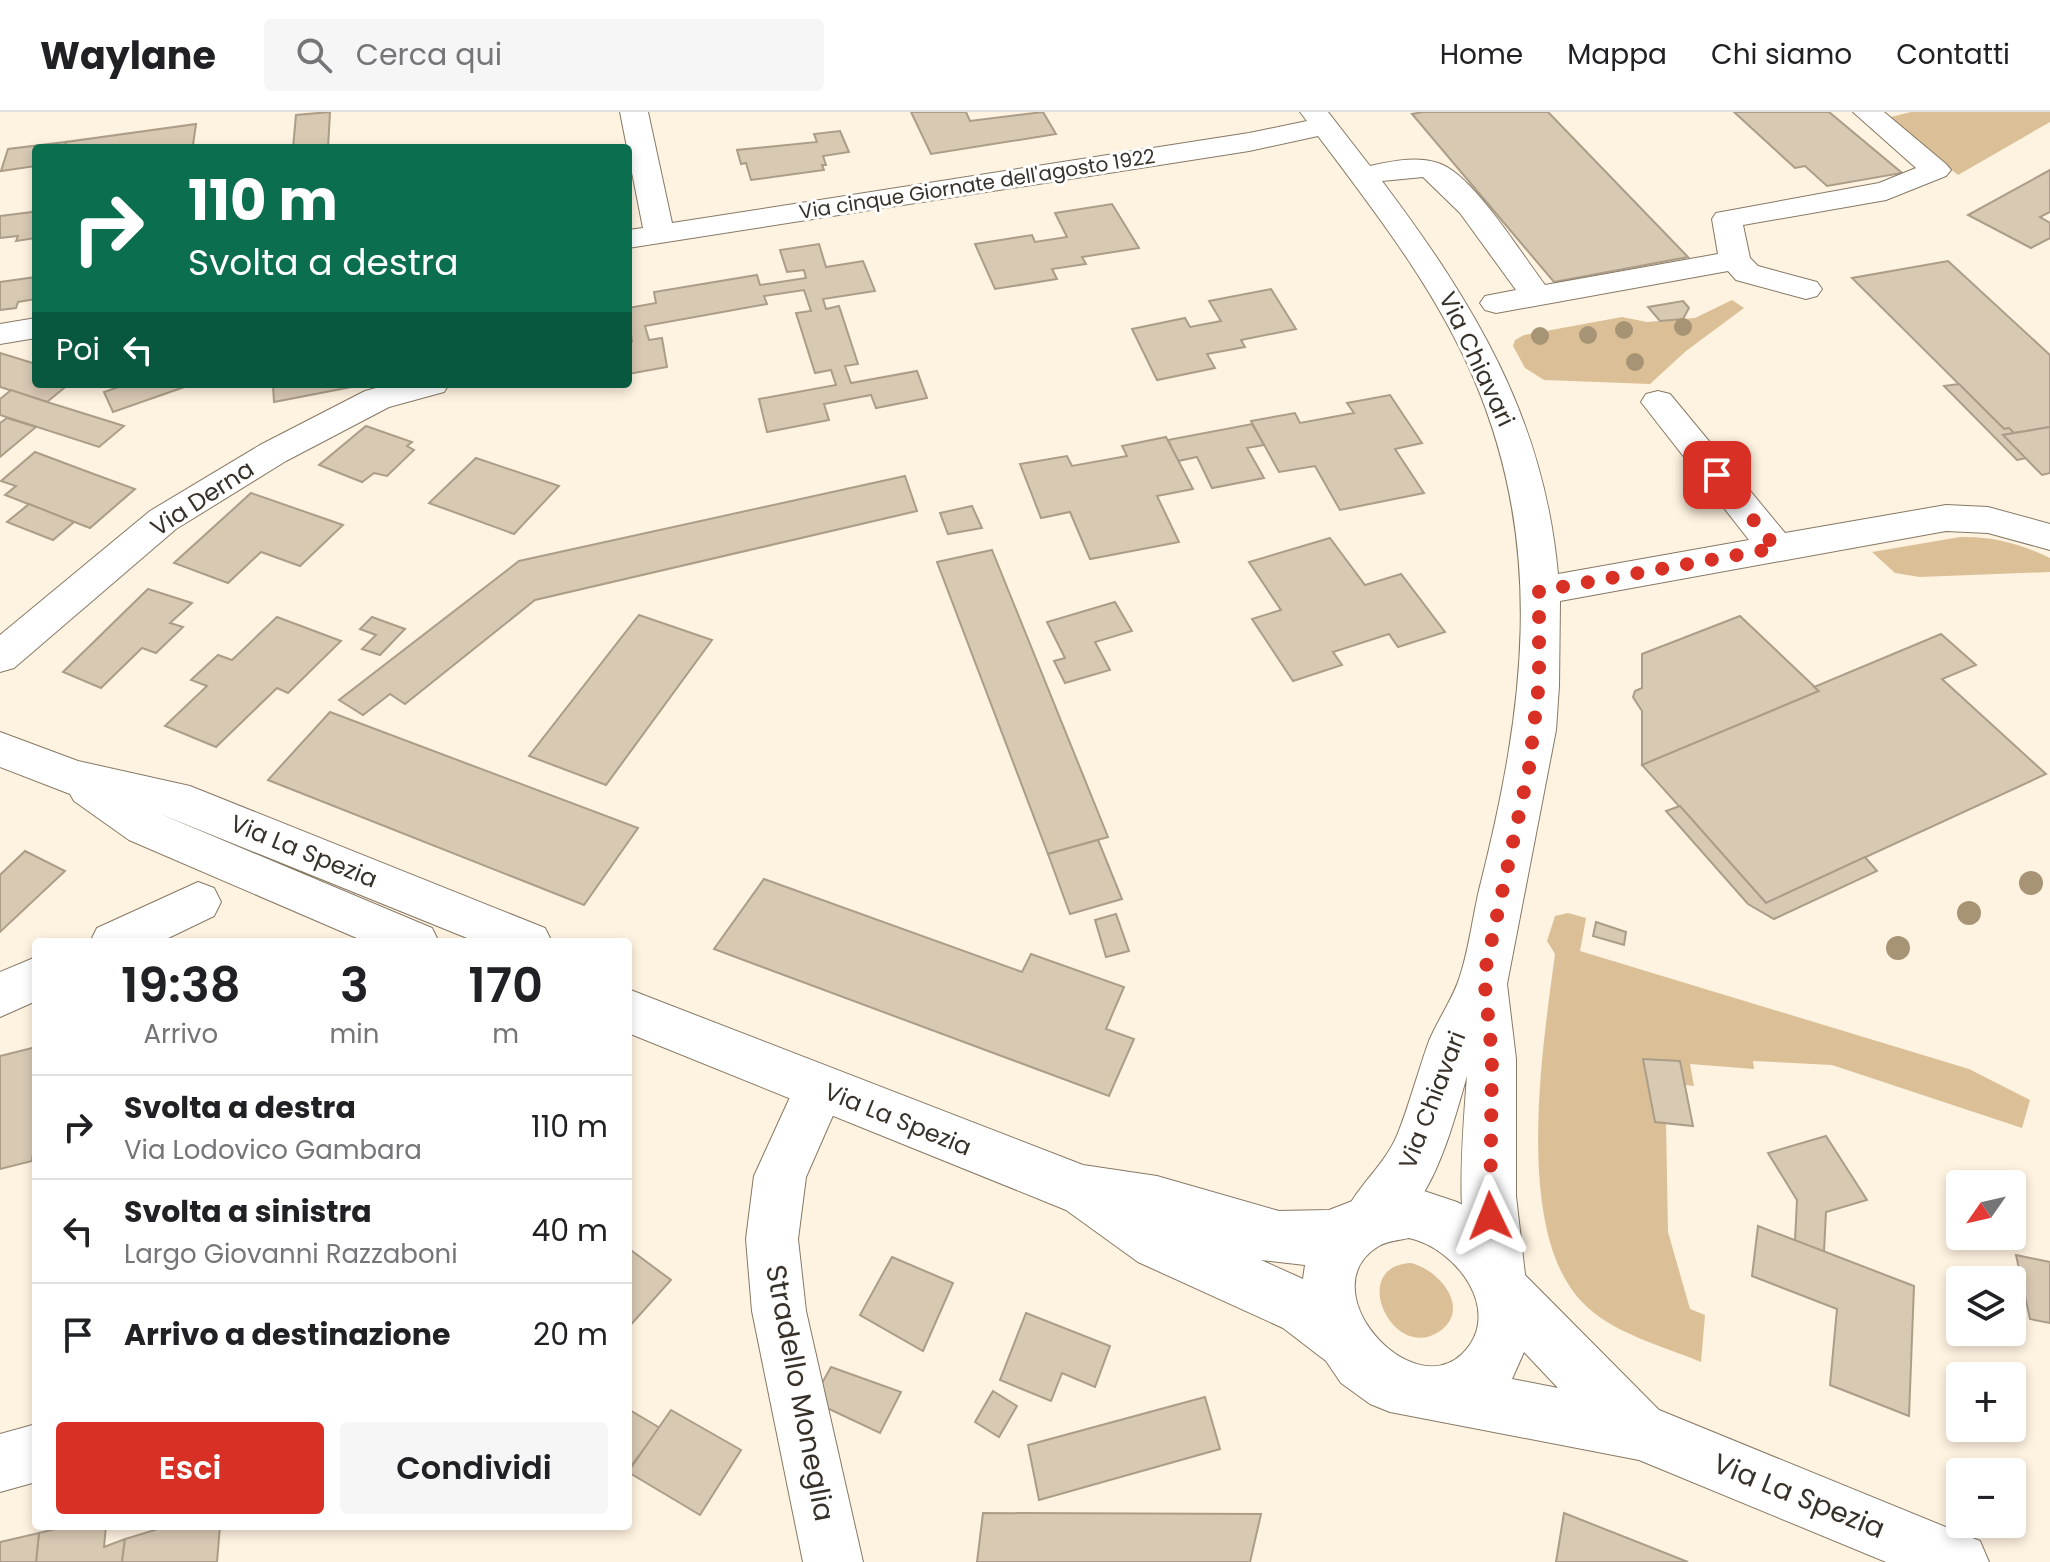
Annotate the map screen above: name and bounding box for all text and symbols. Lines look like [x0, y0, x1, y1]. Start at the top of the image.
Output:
search box [264, 19, 824, 91]
text: Waylane [40, 29, 216, 82]
icon: search [292, 33, 336, 77]
text: Cerca qui [356, 33, 502, 76]
text: Home [1440, 35, 1523, 74]
text: Mappa [1567, 35, 1667, 74]
text: Chi siamo [1711, 35, 1852, 74]
text: Contatti [1896, 35, 2010, 74]
street label: Via cinque Giornate dell'agosto 1922 [797, 142, 1157, 226]
text: 110 m [188, 161, 338, 240]
icon: right [56, 176, 160, 280]
text: Svolta a destra [188, 237, 459, 288]
street label: Via Chiavari [1431, 286, 1523, 432]
text: Poi [56, 328, 100, 371]
icon: left [116, 328, 160, 372]
pin [1683, 441, 1751, 509]
street label: Via Derna [144, 452, 260, 544]
icon: arrive [1695, 453, 1739, 497]
street label: Via La Spezia [225, 806, 383, 896]
text: 19:38 [121, 952, 241, 1019]
text: 3 [340, 952, 369, 1019]
text: 170 [468, 952, 543, 1019]
text: Arrivo [144, 1016, 218, 1052]
text: min [330, 1016, 379, 1052]
text: m [492, 1016, 519, 1052]
street label: Via Chiavari [1391, 1026, 1473, 1174]
street label: Via La Spezia [819, 1074, 977, 1164]
text: Svolta a destra [124, 1086, 356, 1129]
icon: right [56, 1105, 100, 1149]
text: 110 m [531, 1105, 608, 1148]
text: Via Lodovico Gambara [124, 1132, 422, 1168]
north arrow [1946, 1170, 2026, 1250]
map controls [1946, 1170, 2026, 1538]
position arrow [1448, 1174, 1532, 1258]
text: Svolta a sinistra [124, 1190, 372, 1233]
icon: left [56, 1209, 100, 1253]
text: 40 m [531, 1209, 608, 1252]
text: Largo Giovanni Razzaboni [124, 1236, 458, 1272]
street label: Stradello Moneglia [756, 1261, 844, 1525]
button: layers [1946, 1266, 2026, 1346]
icon: arrive [56, 1313, 100, 1357]
text: Arrivo a destinazione [124, 1313, 450, 1356]
text: 20 m [533, 1313, 608, 1356]
button: + [1946, 1362, 2026, 1442]
button: Esci [56, 1422, 324, 1514]
button: Condividi [340, 1422, 608, 1514]
street label: Via La Spezia [1707, 1444, 1891, 1548]
button: − [1946, 1458, 2026, 1538]

